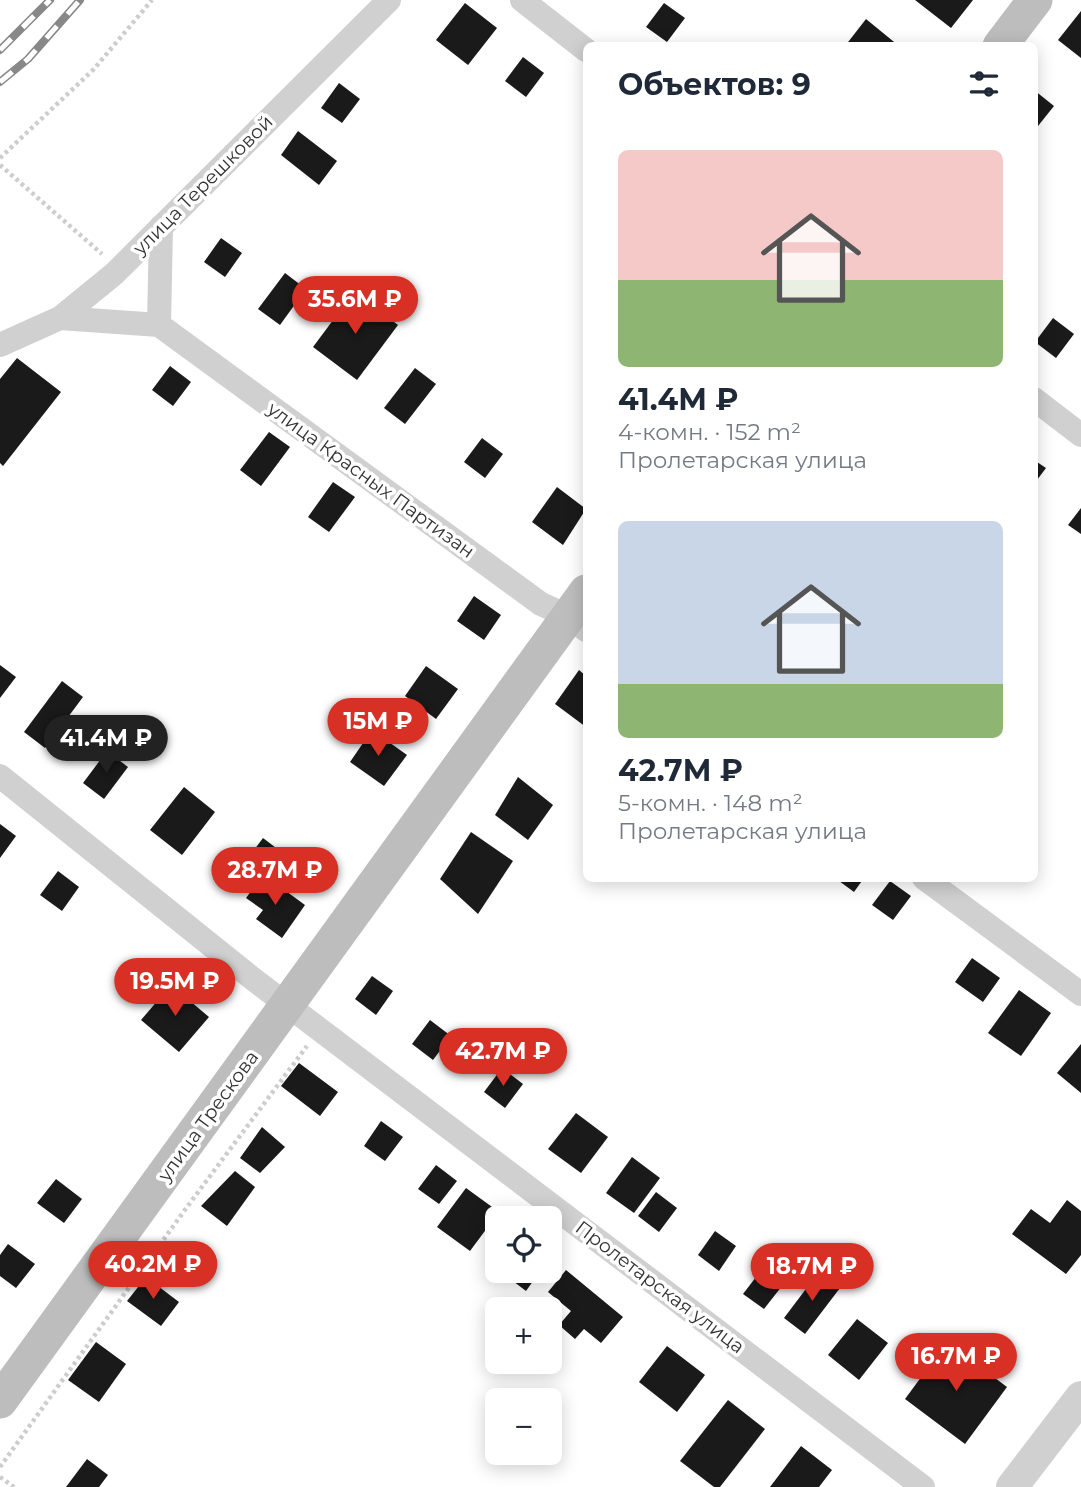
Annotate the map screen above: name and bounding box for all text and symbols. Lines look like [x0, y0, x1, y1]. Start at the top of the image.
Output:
icon: filters [965, 65, 1003, 103]
text: Объектов: 9 [618, 66, 811, 103]
street label: улица Терешковой [128, 110, 278, 260]
icon: home [748, 195, 874, 321]
pin: 35.6M ₽ [290, 276, 420, 336]
text: 35.6M ₽ [308, 285, 402, 313]
text: 41.4M ₽ [618, 381, 739, 418]
street label: улица Красных Партизан [262, 397, 479, 563]
text: 4-комн. · 152 m² [618, 418, 801, 446]
text: Пролетарская улица [618, 446, 867, 474]
icon: home [748, 566, 874, 692]
pin: 15M ₽ [329, 698, 427, 758]
text: 15M ₽ [343, 707, 413, 735]
pin: 41.4M ₽ [41, 716, 171, 775]
text: 41.4M ₽ [60, 724, 152, 752]
text: 42.7M ₽ [618, 752, 743, 789]
text: 5-комн. · 148 m² [618, 789, 803, 817]
text: Пролетарская улица [618, 817, 867, 845]
pin: 28.7M ₽ [210, 848, 340, 907]
text: 28.7M ₽ [227, 856, 323, 884]
pin: 19.5M ₽ [110, 958, 240, 1018]
text: 19.5M ₽ [130, 967, 220, 995]
pin: 42.7M ₽ [438, 1028, 568, 1088]
text: 42.7M ₽ [455, 1037, 551, 1065]
street label: улица Трескова [152, 1046, 263, 1187]
map controls [485, 1206, 562, 1465]
button: locate [485, 1206, 562, 1283]
street label: Пролетарская улица [571, 1216, 749, 1358]
pin: 40.2M ₽ [88, 1242, 218, 1301]
pin: 18.7M ₽ [747, 1244, 877, 1303]
text: 40.2M ₽ [104, 1250, 202, 1278]
text: 18.7M ₽ [767, 1252, 857, 1280]
button: + [485, 1297, 562, 1374]
pin: 16.7M ₽ [891, 1334, 1021, 1393]
text: 16.7M ₽ [911, 1342, 1001, 1370]
button: − [485, 1388, 562, 1465]

